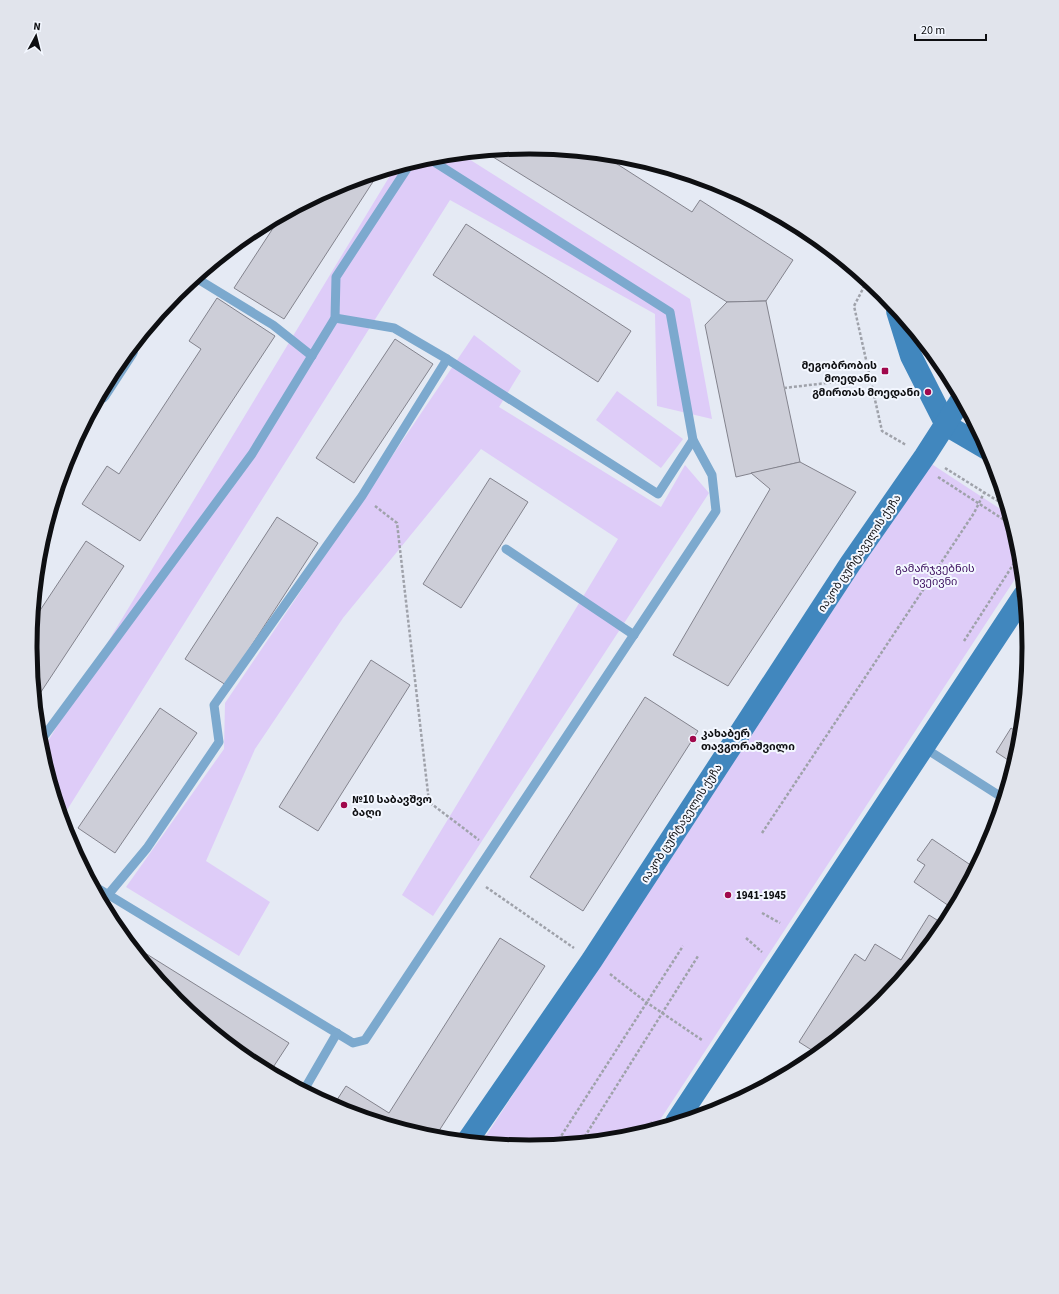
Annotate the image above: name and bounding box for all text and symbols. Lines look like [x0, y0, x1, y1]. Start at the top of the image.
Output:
north arrow [16, 16, 56, 56]
scale bar [915, 16, 986, 42]
text: N [33, 19, 42, 34]
text: 20 m [921, 22, 945, 39]
place label: მეგობრობის მოედანი [802, 358, 877, 386]
marker: მეგობრობის მოედანი [880, 366, 890, 376]
place label: გმირთას მოედანი [812, 385, 920, 400]
marker: გმირთას მოედანი [923, 387, 933, 397]
street label: იაკობ ცურტაველის ქუჩა [814, 491, 905, 615]
park label: გამარჯვებნის ხვეივნი [895, 561, 975, 589]
place label: კახაბერ თავგორაშვილი [701, 726, 795, 754]
marker: კახაბერ თავგორაშვილი [688, 734, 698, 744]
street label: იაკობ ცურტაველის ქუჩა [637, 761, 726, 886]
place label: №10 საბავშვო ბაღი [352, 792, 432, 820]
marker: №10 საბავშვო ბაღი [339, 800, 349, 810]
place label: 1941-1945 [736, 888, 786, 903]
marker: 1941-1945 [723, 890, 733, 900]

